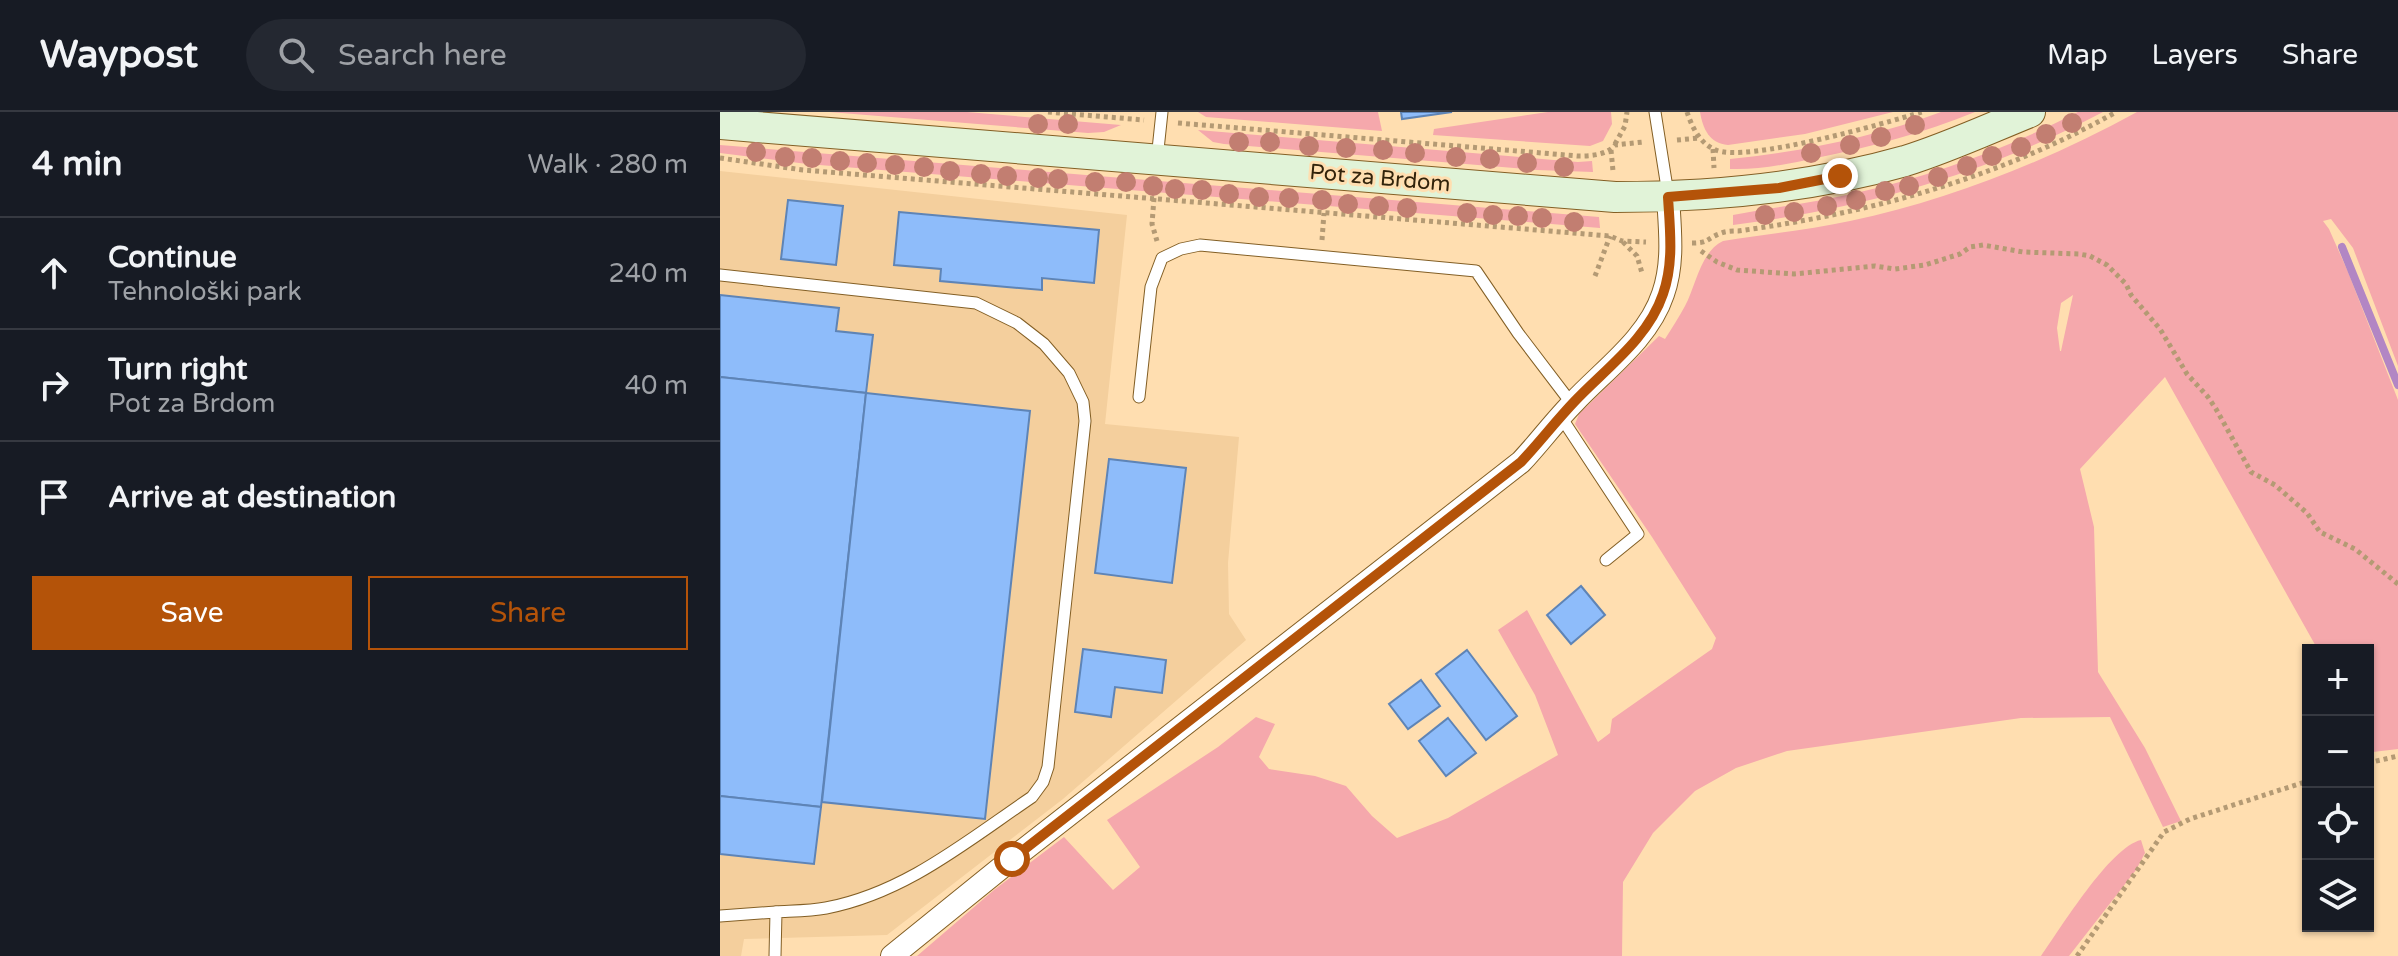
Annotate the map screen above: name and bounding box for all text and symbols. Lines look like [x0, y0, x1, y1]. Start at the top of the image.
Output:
search box [246, 19, 806, 91]
text: Waypost [40, 32, 198, 78]
icon: search [274, 33, 318, 77]
text: Search here [338, 37, 507, 74]
text: Map [2047, 38, 2108, 72]
text: Layers [2152, 38, 2238, 72]
text: Share [2282, 38, 2358, 72]
text: 4 min [32, 144, 123, 185]
text: Walk · 280 m [528, 149, 688, 180]
route end [1822, 158, 1858, 194]
street label: Pot za Brdom [1308, 159, 1452, 197]
text: Continue [108, 239, 237, 276]
icon: ahead [32, 251, 76, 295]
text: 240 m [608, 258, 688, 289]
text: Tehnološki park [108, 276, 302, 307]
text: Turn right [108, 351, 248, 388]
icon: right [32, 363, 76, 407]
text: 40 m [625, 370, 688, 401]
text: Pot za Brdom [108, 388, 275, 419]
icon: arrive [32, 475, 76, 519]
text: Arrive at destination [108, 479, 396, 516]
button: Save [32, 576, 352, 650]
button: Share [368, 576, 688, 650]
map controls [2302, 644, 2374, 932]
button: + [2302, 644, 2374, 716]
button: − [2302, 716, 2374, 788]
button: locate [2302, 788, 2374, 860]
route start [994, 841, 1030, 877]
button: layers [2302, 860, 2374, 932]

